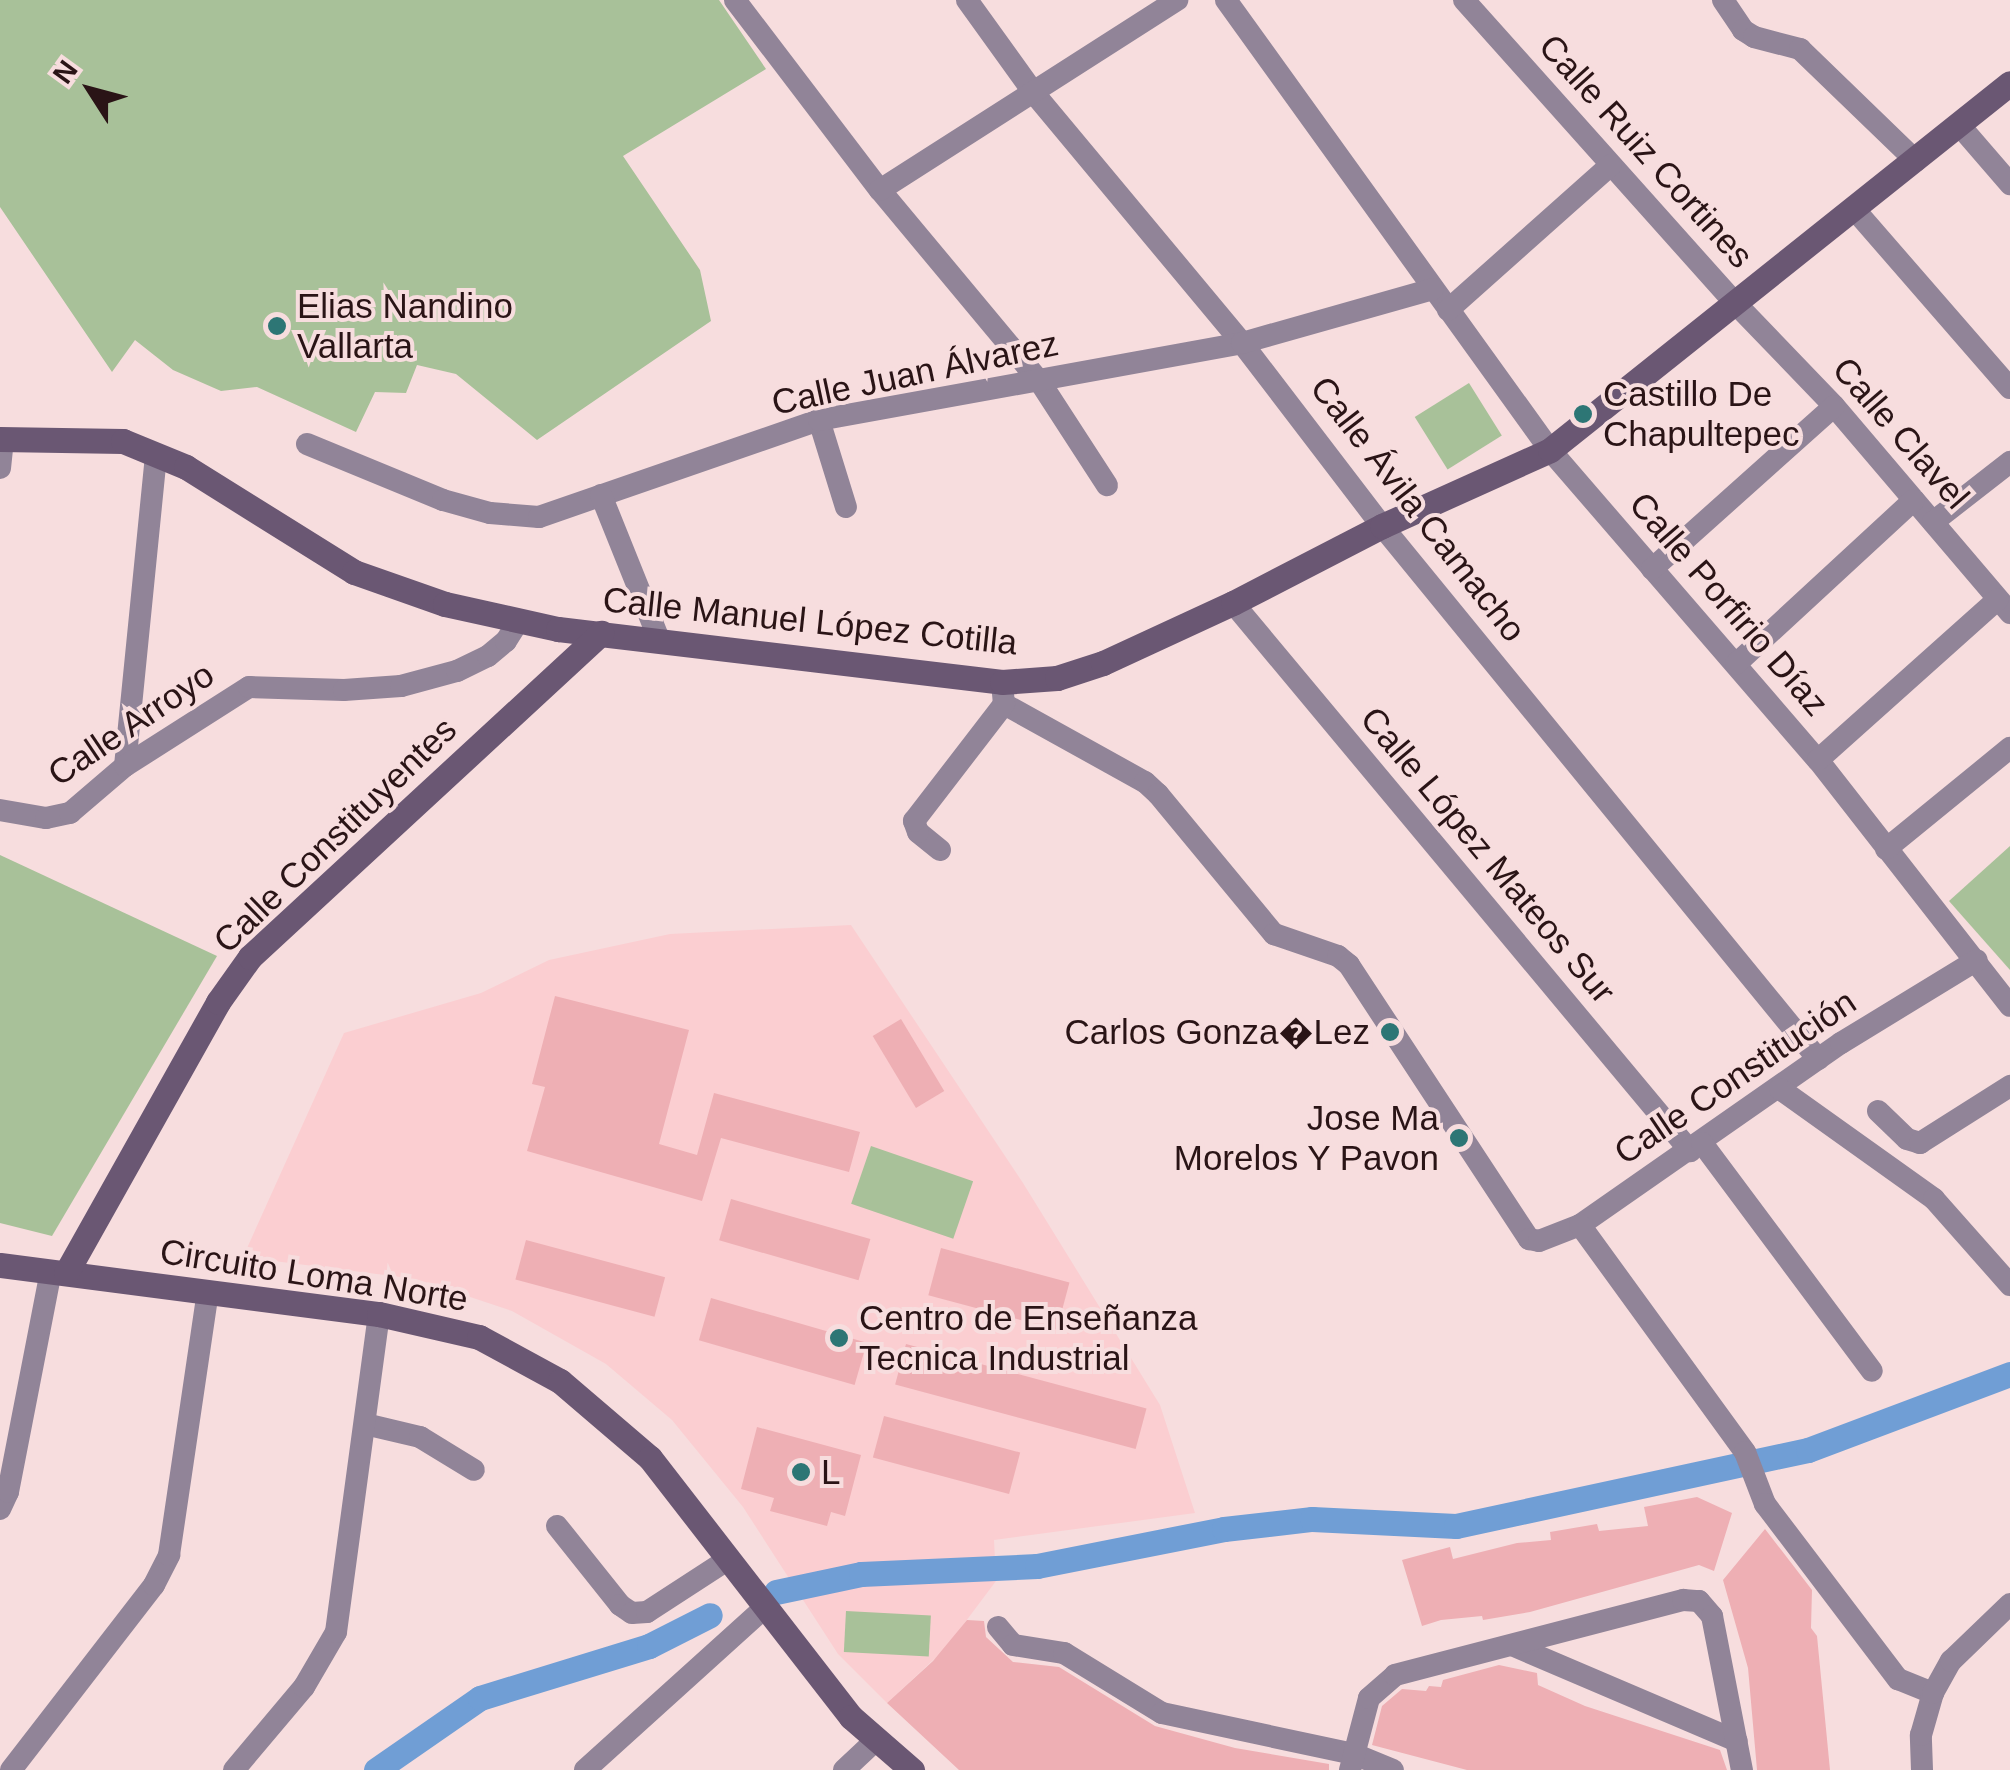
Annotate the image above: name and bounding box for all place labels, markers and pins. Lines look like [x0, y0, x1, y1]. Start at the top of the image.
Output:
place label: Elias Nandino Vallarta [297, 285, 513, 367]
marker: Elias Nandino Vallarta [266, 315, 288, 337]
place label: Castillo De Chapultepec [1603, 373, 1800, 455]
marker: Castillo De Chapultepec [1572, 403, 1594, 425]
place label: Carlos Gonza�Lez [1065, 1011, 1370, 1053]
marker: Carlos Gonza�Lez [1379, 1021, 1401, 1043]
place label: Jose Ma Morelos Y Pavon [1172, 1097, 1439, 1179]
marker: Jose Ma Morelos Y Pavon [1448, 1127, 1470, 1149]
place label: Centro de Enseñanza Tecnica Industrial [859, 1297, 1198, 1379]
marker: Centro de Enseñanza Tecnica Industrial [828, 1327, 850, 1349]
place label: L [821, 1451, 840, 1493]
marker: L [790, 1461, 812, 1483]

